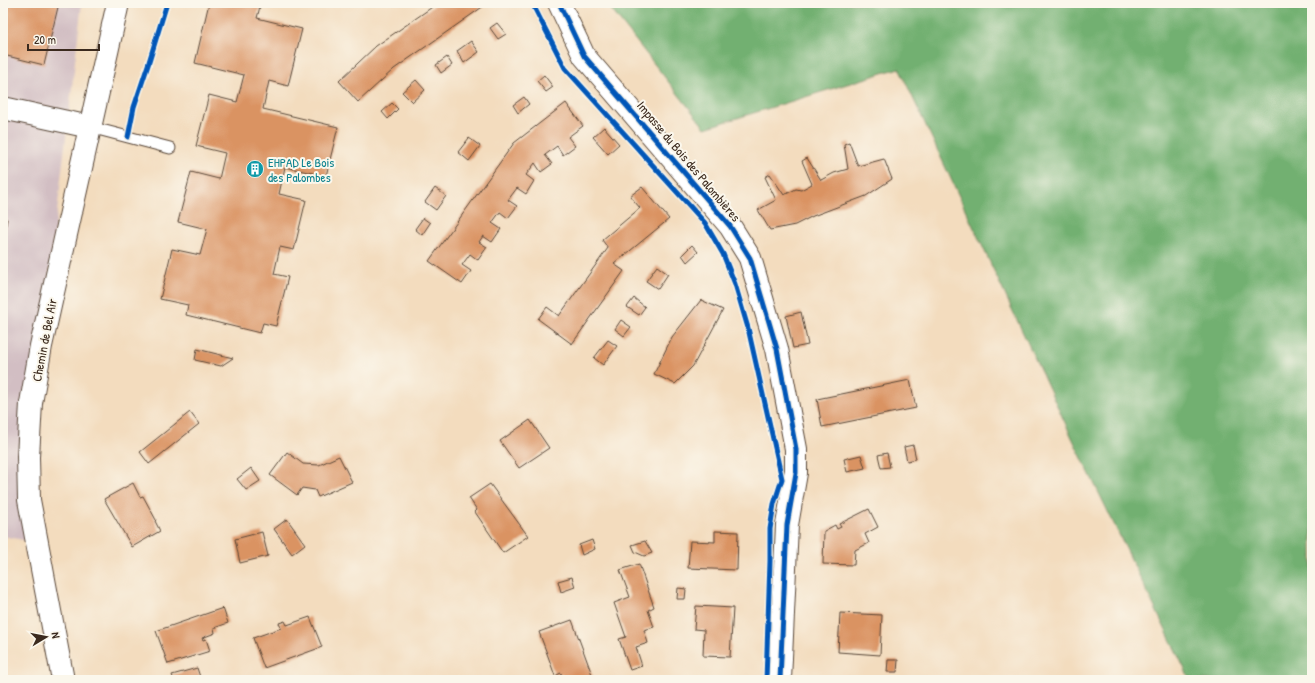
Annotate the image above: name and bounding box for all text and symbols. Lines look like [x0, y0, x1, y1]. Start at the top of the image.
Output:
scale bar [28, 26, 99, 52]
text: 20 m [34, 31, 56, 48]
street label: Impasse du Bois des Palombières [633, 97, 745, 225]
place label: EHPAD Le Bois des Palombes [268, 153, 334, 186]
building icon: EHPAD Le Bois des Palombes [245, 159, 265, 179]
street label: Chemin de Bel Air [27, 297, 61, 383]
north arrow [26, 617, 66, 657]
text: N [48, 631, 63, 640]

